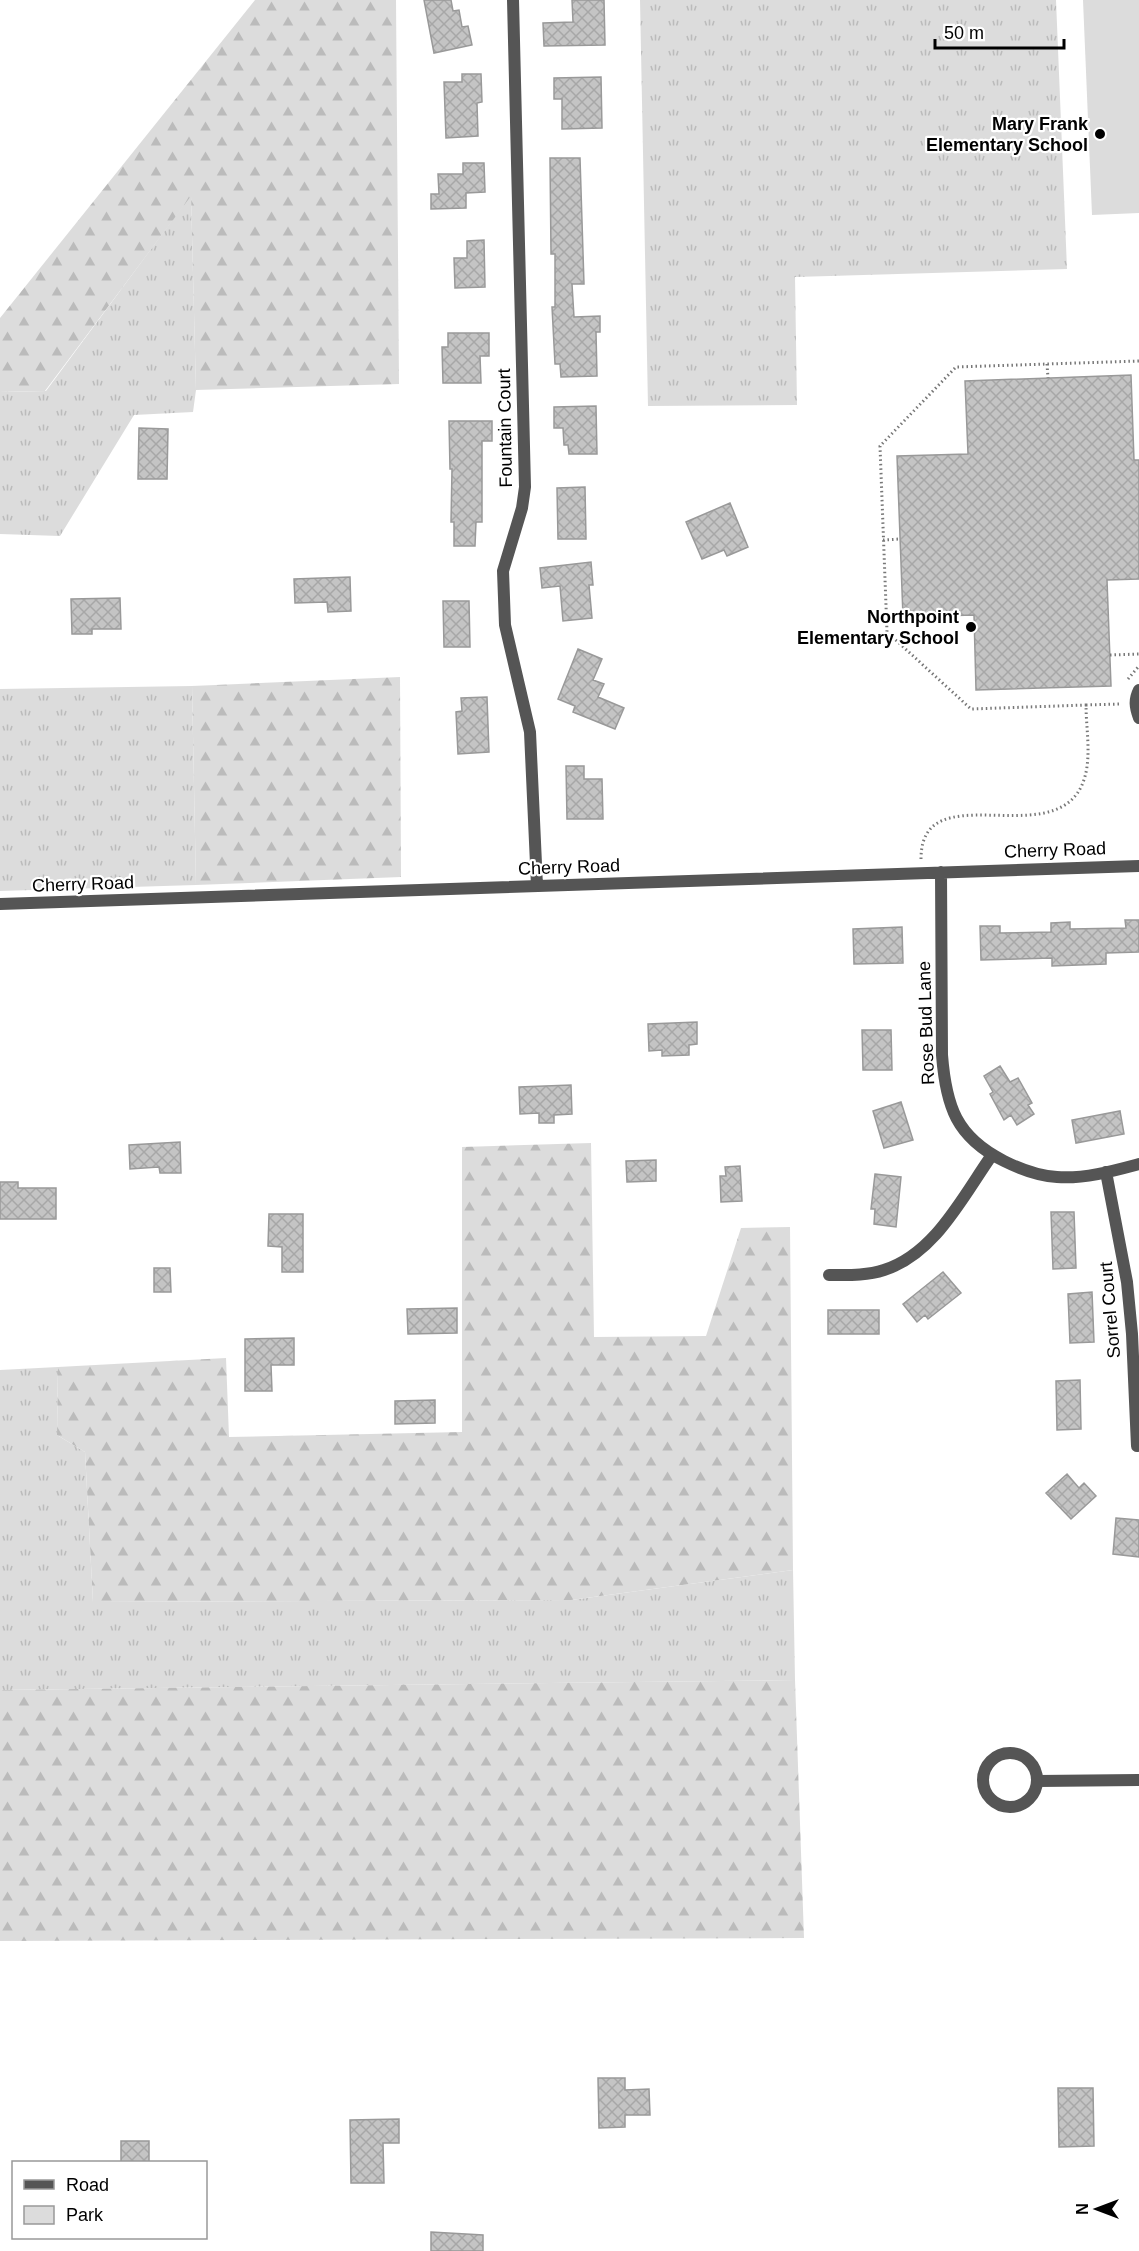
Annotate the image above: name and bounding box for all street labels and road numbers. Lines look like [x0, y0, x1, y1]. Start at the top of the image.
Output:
street label: Fountain Court [494, 368, 516, 488]
street label: Cherry Road [1004, 838, 1106, 862]
street label: Cherry Road [518, 855, 620, 879]
street label: Cherry Road [32, 872, 134, 896]
street label: Rose Bud Lane [914, 961, 938, 1085]
street label: Sorrel Court [1096, 1261, 1124, 1359]

